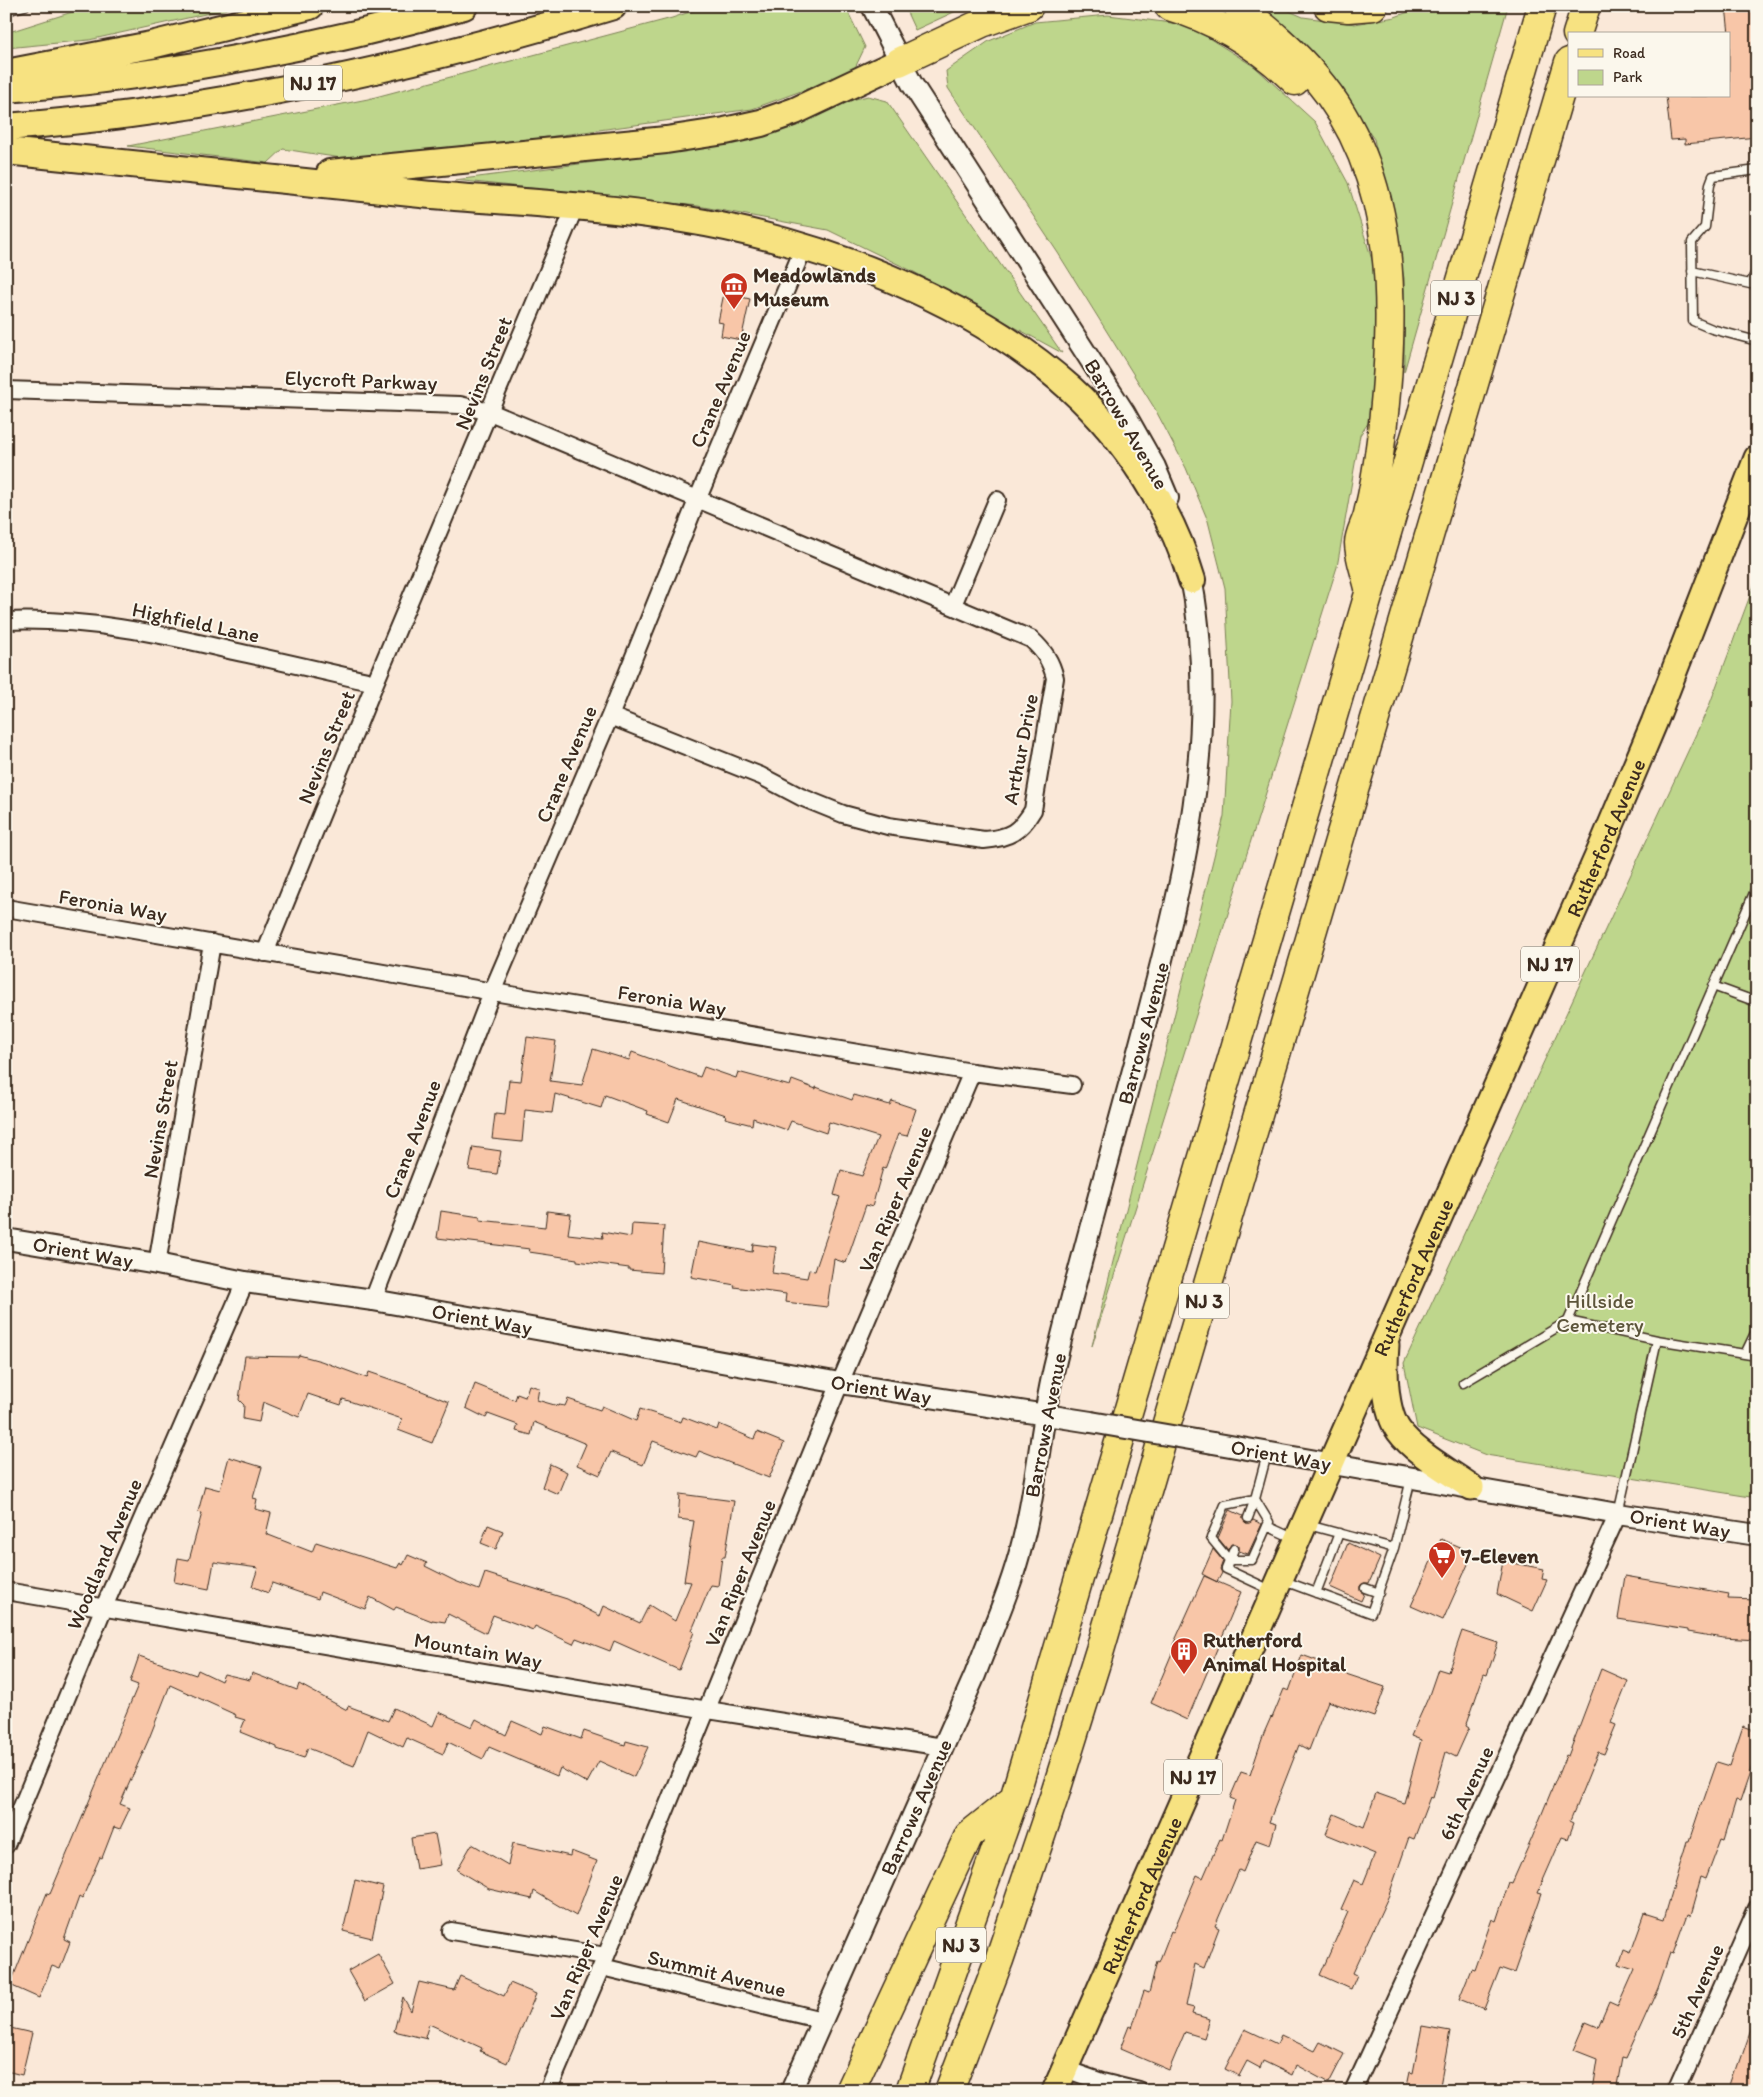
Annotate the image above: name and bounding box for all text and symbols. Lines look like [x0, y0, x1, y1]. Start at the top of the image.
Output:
legend [1568, 32, 1730, 98]
text: Road [1613, 44, 1646, 62]
road number: NJ 17 [284, 66, 342, 100]
text: Park [1613, 68, 1643, 86]
place label: Meadowlands Museum [753, 262, 876, 311]
museum icon: Meadowlands Museum [719, 271, 749, 310]
road number: NJ 3 [1431, 280, 1481, 316]
street label: Nevins Street [449, 313, 517, 433]
street label: Crane Avenue [684, 326, 756, 452]
street label: Barrows Avenue [1080, 354, 1174, 494]
street label: Elycroft Parkway [284, 365, 438, 395]
street label: Highfield Lane [130, 596, 262, 648]
street label: Nevins Street [292, 687, 360, 807]
street label: Arthur Drive [997, 691, 1043, 807]
street label: Crane Avenue [530, 701, 602, 827]
street label: Rutherford Avenue [1560, 755, 1650, 920]
street label: Feronia Way [57, 883, 169, 927]
road number: NJ 17 [1521, 946, 1579, 982]
street label: Barrows Avenue [1112, 959, 1174, 1107]
street label: Feronia Way [616, 979, 728, 1021]
street label: Nevins Street [137, 1058, 183, 1180]
street label: Crane Avenue [378, 1076, 446, 1202]
street label: Van Riper Avenue [853, 1122, 937, 1276]
street label: Rutherford Avenue [1367, 1194, 1458, 1360]
street label: Orient Way [31, 1231, 135, 1273]
road number: NJ 3 [1179, 1284, 1229, 1318]
park label: Hillside Cemetery [1556, 1288, 1644, 1337]
street label: Orient Way [430, 1298, 534, 1340]
street label: Barrows Avenue [1019, 1351, 1071, 1499]
street label: Orient Way [829, 1369, 933, 1409]
street label: Orient Way [1229, 1434, 1333, 1476]
street label: Woodland Avenue [61, 1475, 147, 1633]
street label: Van Riper Avenue [699, 1496, 781, 1650]
street label: Orient Way [1628, 1503, 1732, 1543]
supermarket icon: 7-Eleven [1427, 1540, 1457, 1579]
place label: 7-Eleven [1460, 1543, 1539, 1568]
street label: Mountain Way [412, 1626, 544, 1674]
place label: Rutherford Animal Hospital [1202, 1627, 1347, 1677]
building icon: Rutherford Animal Hospital [1169, 1636, 1199, 1675]
street label: Barrows Avenue [875, 1735, 957, 1879]
street label: 6th Avenue [1433, 1742, 1499, 1844]
road number: NJ 17 [1164, 1760, 1222, 1794]
street label: Rutherford Avenue [1096, 1812, 1187, 1978]
street label: Van Riper Avenue [544, 1870, 628, 2024]
road number: NJ 3 [936, 1928, 986, 1962]
street label: 5th Avenue [1665, 1940, 1729, 2042]
street label: Summit Avenue [645, 1944, 789, 2002]

